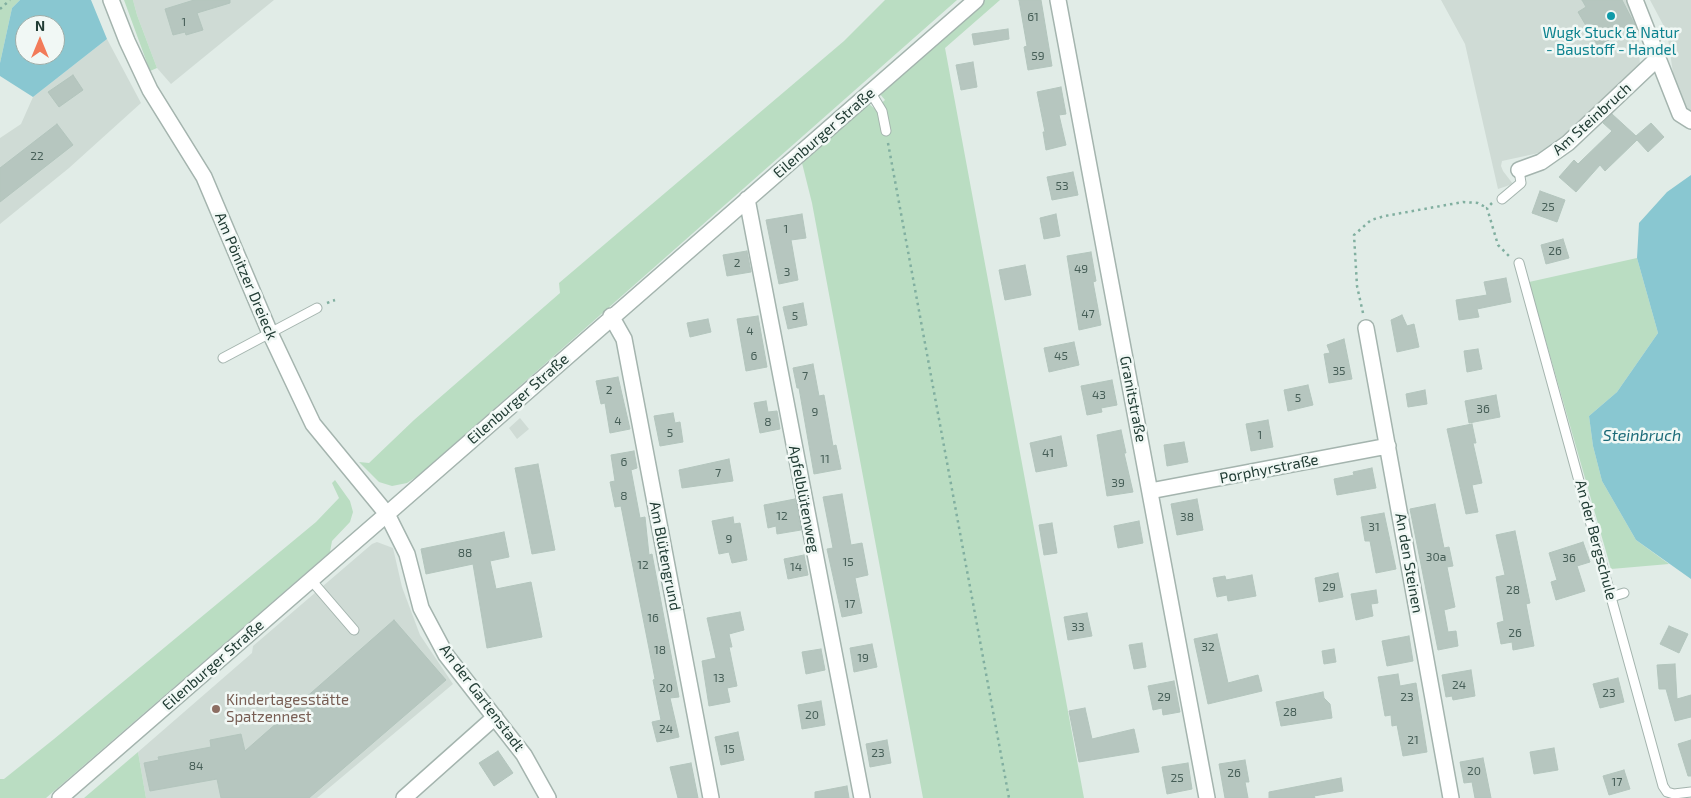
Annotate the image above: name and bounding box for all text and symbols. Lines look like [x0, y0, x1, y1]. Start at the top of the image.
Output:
house number: 61 [1027, 10, 1039, 24]
marker: Wugk Stuck & Natur - Baustoff - Handel [1605, 10, 1617, 22]
north arrow [15, 15, 65, 65]
house number: 1 [182, 15, 186, 29]
text: N [35, 17, 45, 34]
place label: Wugk Stuck & Natur - Baustoff - Handel [1543, 24, 1679, 59]
house number: 59 [1031, 49, 1045, 63]
street label: Am Steinbruch [1549, 79, 1635, 159]
street label: Eilenburger Straße [770, 84, 878, 182]
house number: 22 [30, 149, 44, 163]
house number: 53 [1055, 179, 1069, 193]
house number: 25 [1541, 200, 1555, 214]
street label: Am Pönitzer Dreieck [211, 209, 281, 343]
house number: 1 [784, 222, 788, 236]
house number: 26 [1548, 244, 1562, 258]
house number: 2 [734, 256, 740, 270]
house number: 49 [1074, 262, 1088, 276]
house number: 3 [784, 265, 790, 279]
house number: 47 [1081, 307, 1095, 321]
house number: 5 [792, 309, 798, 323]
house number: 4 [746, 324, 754, 338]
house number: 6 [751, 349, 757, 363]
house number: 45 [1054, 349, 1068, 363]
street label: Eilenburger Straße [464, 350, 572, 448]
street label: Granitstraße [1116, 354, 1150, 444]
house number: 35 [1332, 364, 1346, 378]
house number: 7 [802, 369, 808, 383]
house number: 2 [606, 383, 612, 397]
house number: 43 [1092, 388, 1106, 402]
house number: 5 [1295, 391, 1301, 405]
house number: 36 [1476, 402, 1490, 416]
house number: 9 [812, 405, 818, 419]
house number: 4 [614, 414, 622, 428]
house number: 8 [764, 415, 772, 429]
house number: 5 [667, 426, 673, 440]
water label: Steinbruch [1603, 426, 1681, 446]
house number: 1 [1258, 428, 1262, 442]
street label: Apfelblütenweg [785, 444, 823, 554]
house number: 41 [1042, 446, 1054, 460]
street label: Porphyrstraße [1218, 451, 1320, 487]
house number: 11 [820, 452, 830, 466]
house number: 6 [621, 455, 627, 469]
house number: 7 [715, 466, 721, 480]
house number: 39 [1111, 476, 1125, 490]
street label: An der Bergschule [1571, 478, 1621, 602]
house number: 8 [620, 489, 628, 503]
street label: Am Blütengrund [646, 500, 684, 612]
house number: 12 [776, 509, 788, 523]
house number: 38 [1180, 510, 1194, 524]
street label: An den Steinen [1391, 512, 1427, 614]
house number: 31 [1368, 520, 1380, 534]
house number: 9 [726, 532, 732, 546]
house number: 88 [458, 546, 472, 560]
house number: 30a [1426, 550, 1446, 564]
house number: 36 [1562, 551, 1576, 565]
house number: 15 [842, 555, 854, 569]
house number: 12 [637, 558, 649, 572]
house number: 14 [790, 560, 802, 574]
house number: 29 [1322, 580, 1336, 594]
house number: 28 [1506, 583, 1520, 597]
house number: 17 [845, 597, 855, 611]
house number: 16 [647, 611, 659, 625]
street label: Eilenburger Straße [159, 616, 267, 714]
house number: 33 [1071, 620, 1085, 634]
house number: 26 [1508, 626, 1522, 640]
house number: 32 [1201, 640, 1215, 654]
street label: An der Gartenstadt [436, 641, 528, 755]
house number: 18 [654, 643, 666, 657]
house number: 19 [857, 651, 869, 665]
house number: 13 [713, 671, 725, 685]
house number: 24 [1452, 678, 1466, 692]
house number: 20 [659, 681, 673, 695]
house number: 23 [1602, 686, 1616, 700]
house number: 29 [1157, 690, 1171, 704]
house number: 23 [1400, 690, 1414, 704]
place label: Kindertagesstätte Spatzennest [226, 691, 349, 726]
marker: Kindertagesstätte Spatzennest [210, 703, 222, 715]
house number: 28 [1283, 705, 1297, 719]
house number: 20 [805, 708, 819, 722]
house number: 24 [659, 722, 673, 736]
house number: 21 [1407, 733, 1419, 747]
house number: 15 [723, 742, 735, 756]
house number: 23 [871, 746, 885, 760]
house number: 84 [189, 759, 203, 773]
house number: 20 [1467, 764, 1481, 778]
house number: 26 [1227, 766, 1241, 780]
house number: 25 [1170, 771, 1184, 785]
house number: 17 [1612, 775, 1622, 789]

